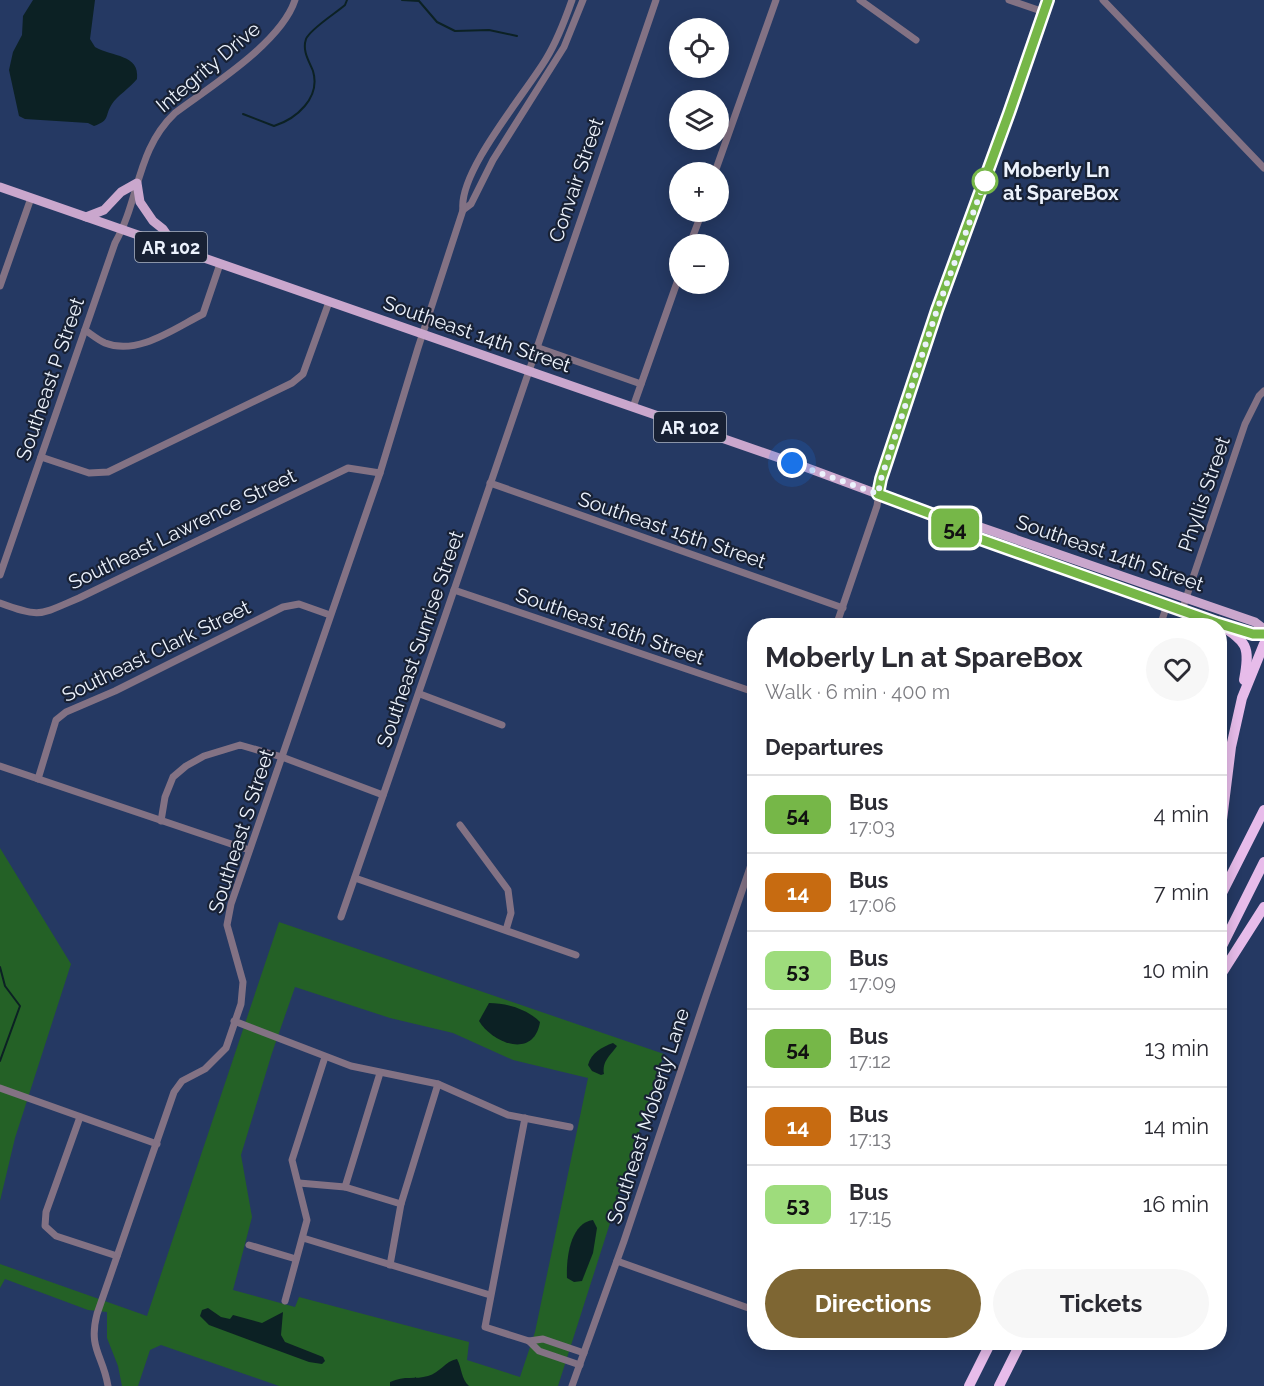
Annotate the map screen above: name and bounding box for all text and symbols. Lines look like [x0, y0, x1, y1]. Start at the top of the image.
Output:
street label: Integrity Drive [151, 16, 265, 117]
map controls [669, 18, 729, 294]
button: locate [669, 18, 729, 78]
button: layers [669, 90, 729, 150]
street label: Convair Street [544, 114, 609, 245]
place label: Moberly Ln at SpareBox [1003, 158, 1119, 205]
button: + [669, 162, 729, 222]
marker: Moberly Ln at SpareBox [972, 168, 998, 194]
road number: AR 102 [135, 232, 207, 262]
button: − [669, 234, 729, 294]
street label: Southeast 14th Street [380, 291, 574, 377]
street label: Southeast P Street [11, 294, 89, 464]
road number: AR 102 [654, 412, 726, 442]
street label: Phyllis Street [1173, 433, 1235, 555]
your location [777, 448, 807, 478]
street label: Southeast Lawrence Street [64, 463, 300, 595]
street label: Southeast 15th Street [575, 487, 769, 573]
line badge: 54 [928, 508, 982, 548]
street label: Southeast 14th Street [1013, 510, 1207, 596]
text: 54 [943, 516, 967, 541]
street label: Southeast Sunrise Street [372, 527, 468, 750]
street label: Southeast 16th Street [513, 582, 708, 670]
street label: Southeast Clark Street [58, 595, 254, 707]
button: heart [1146, 638, 1209, 701]
text: Moberly Ln at SpareBox [765, 641, 1083, 674]
text: Walk · 6 min · 400 m [765, 680, 950, 704]
text: Departures [765, 734, 883, 760]
street label: Southeast S Street [203, 746, 279, 916]
text: Bus [849, 789, 888, 815]
text: 4 min [1154, 801, 1209, 827]
text: 54 [786, 802, 810, 827]
text: 17:03 [849, 815, 895, 839]
text: Bus [849, 867, 888, 893]
text: 7 min [1154, 879, 1209, 905]
text: 14 [787, 880, 809, 905]
text: 17:06 [849, 893, 896, 917]
text: Bus [849, 945, 888, 971]
text: 10 min [1143, 957, 1209, 983]
text: 53 [786, 958, 810, 983]
text: 17:09 [849, 971, 896, 995]
street label: Southeast Moberly Lane [602, 1005, 694, 1227]
text: Bus [849, 1023, 888, 1049]
text: 13 min [1144, 1035, 1209, 1061]
text: 54 [786, 1036, 810, 1061]
text: 17:12 [849, 1049, 891, 1073]
text: Bus [849, 1101, 888, 1127]
text: 14 min [1144, 1113, 1209, 1139]
text: 14 [787, 1114, 809, 1139]
text: 17:13 [849, 1127, 891, 1151]
text: Bus [849, 1179, 888, 1205]
text: 16 min [1143, 1191, 1209, 1217]
text: 53 [786, 1192, 810, 1217]
text: 17:15 [849, 1205, 891, 1229]
button: Directions [765, 1269, 981, 1338]
button: Tickets [993, 1269, 1209, 1338]

